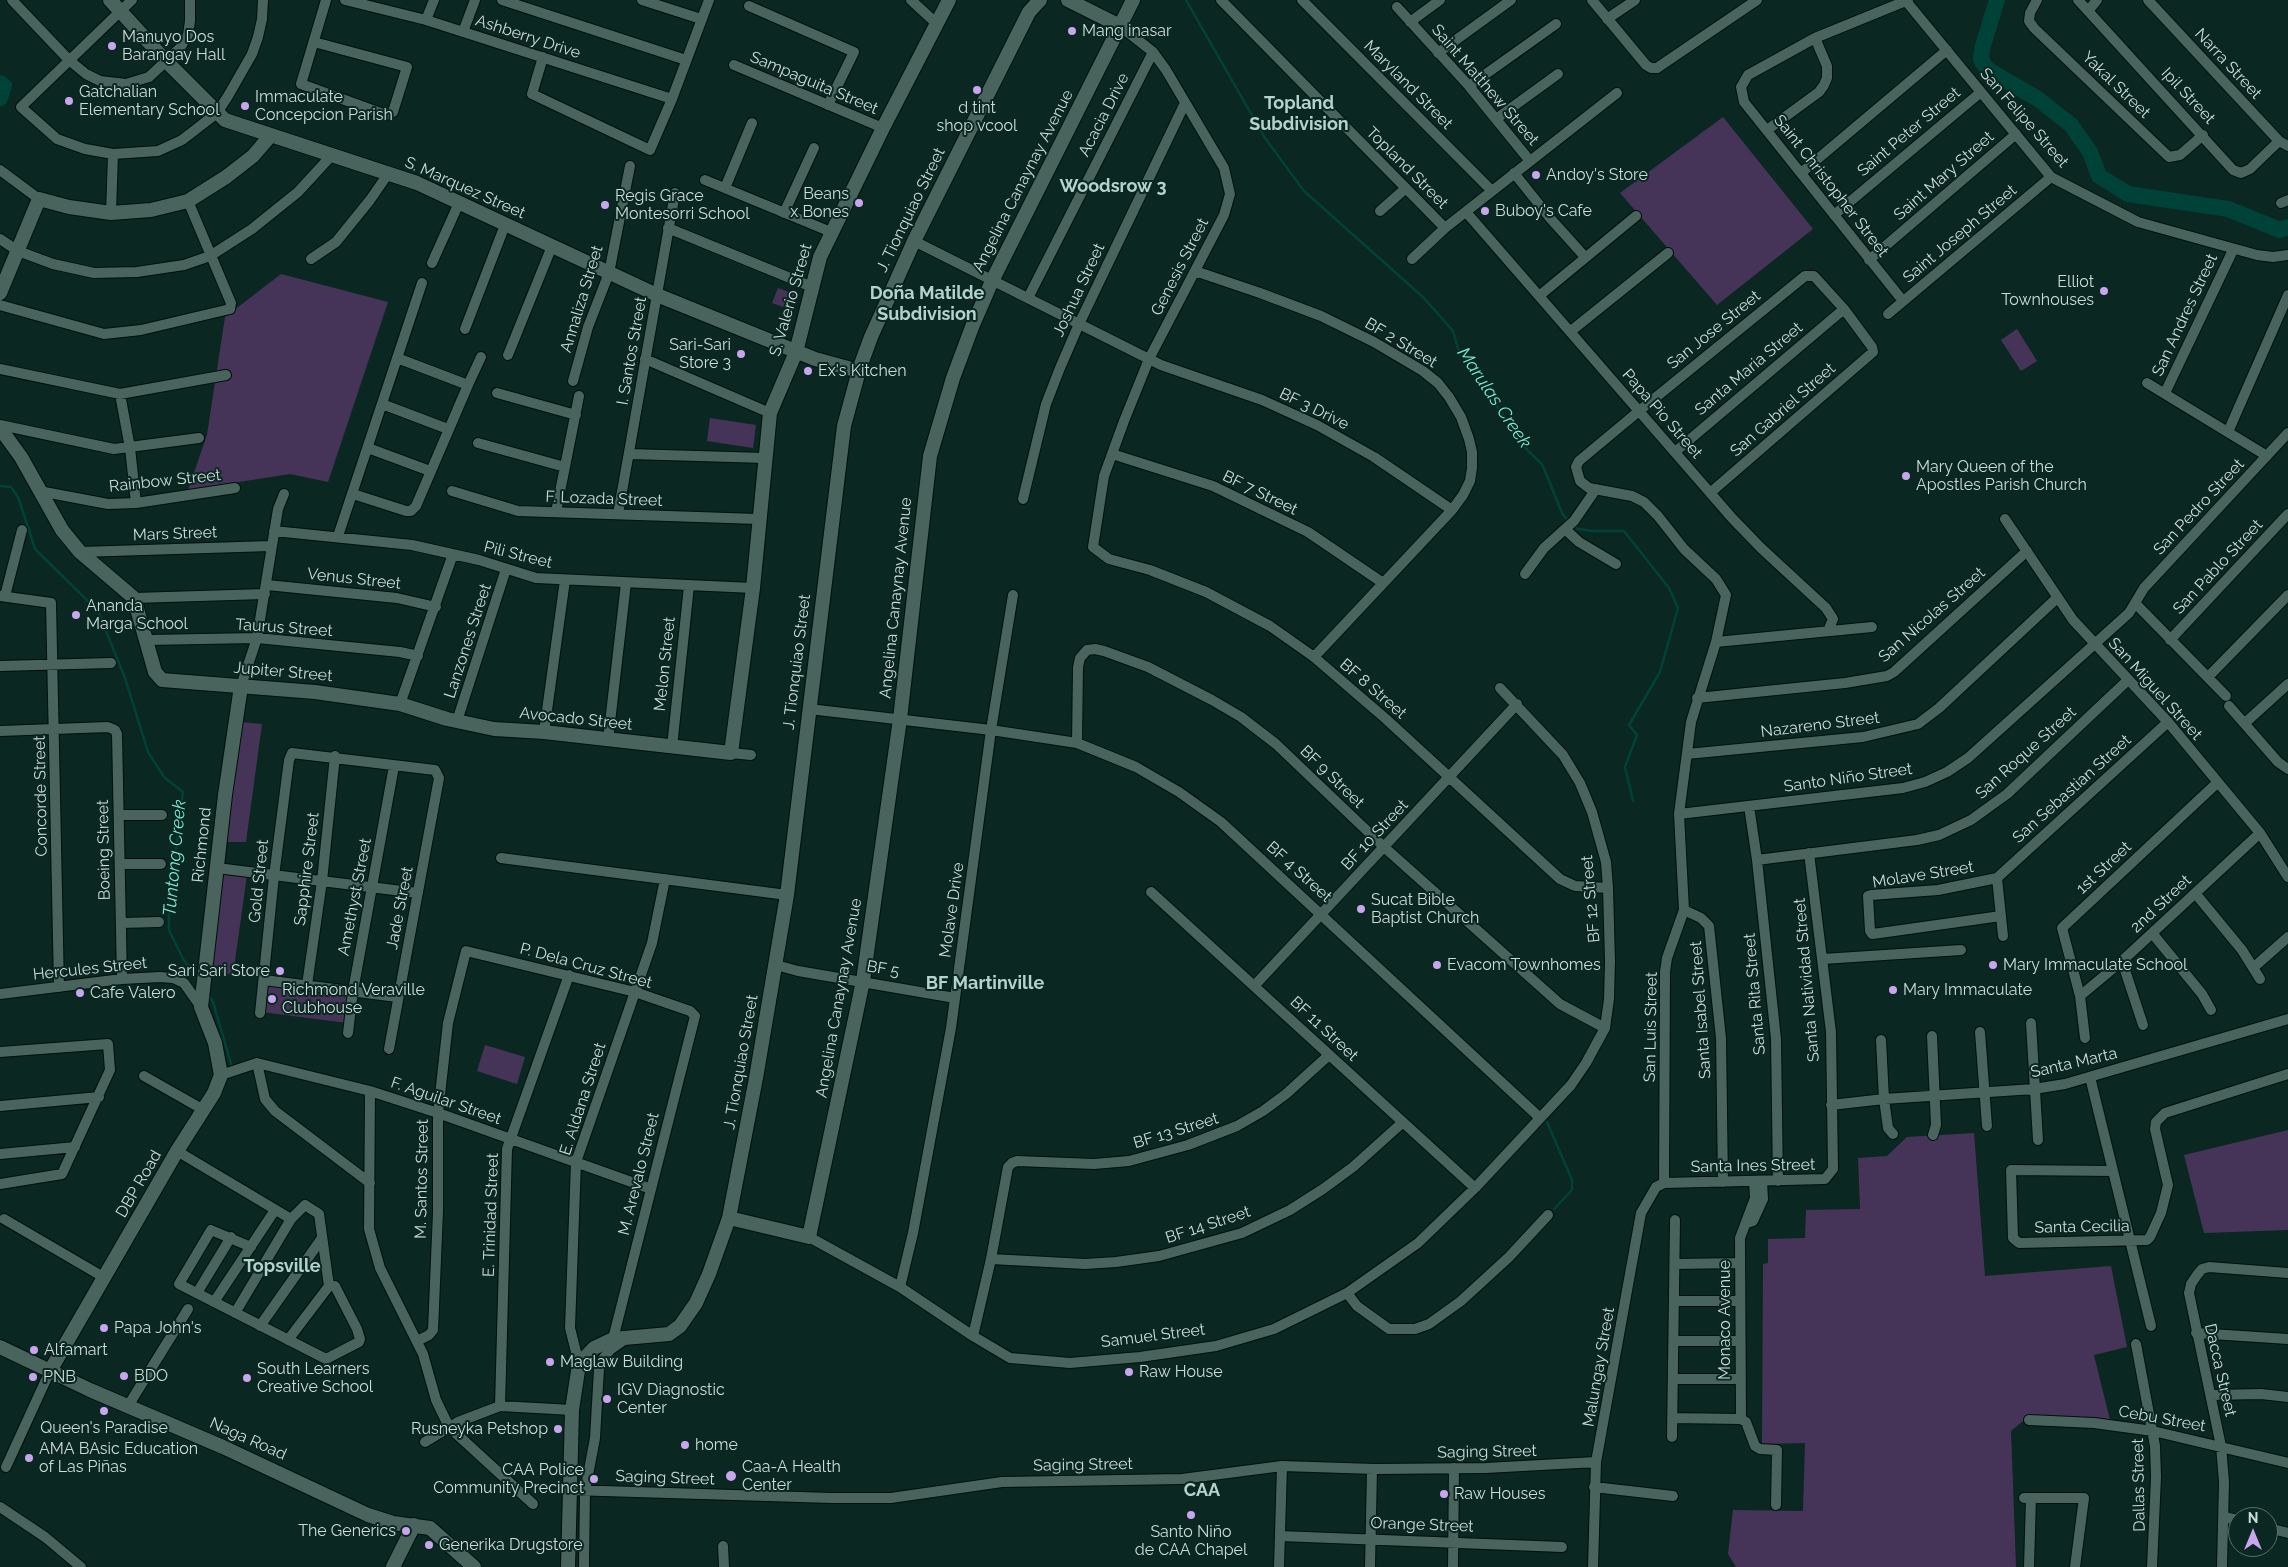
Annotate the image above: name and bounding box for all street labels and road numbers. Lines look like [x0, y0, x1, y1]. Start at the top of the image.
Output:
street label: Ashberry Drive [473, 11, 583, 63]
street label: Saint Matthew Street [1427, 21, 1543, 149]
street label: Narra Street [2191, 25, 2265, 103]
street label: Maryland Street [1360, 37, 1456, 133]
street label: Sampaguita Street [747, 47, 881, 119]
street label: Yakal Street [2078, 48, 2154, 122]
street label: San Felipe Street [1976, 64, 2072, 172]
street label: Ipil Street [2157, 64, 2219, 128]
street label: Acacia Drive [1075, 70, 1133, 160]
street label: Saint Peter Street [1854, 83, 1964, 181]
street label: Angelina Canaynay Avenue [969, 87, 1077, 275]
street label: Saint Christopher Street [1770, 111, 1892, 261]
street label: Topland Street [1362, 123, 1452, 213]
street label: Saint Mary Street [1890, 127, 1998, 225]
street label: J. Tionquiao Street [872, 145, 950, 275]
street label: S. Marquez Street [402, 153, 528, 223]
street label: Saint Joseph Street [1899, 181, 2021, 287]
street label: Genesis Street [1147, 215, 1213, 319]
street label: Joshua Street [1049, 240, 1109, 340]
street label: S. Valerio Street [766, 241, 816, 359]
street label: Annaliza Street [557, 243, 607, 355]
street label: San Andres Street [2148, 251, 2222, 379]
street label: San Jose Street [1663, 287, 1765, 373]
street label: I. Santos Street [613, 295, 651, 407]
street label: BF 2 Street [1361, 314, 1441, 372]
street label: Santa Maria Street [1691, 318, 1807, 420]
street label: San Gabriel Street [1726, 359, 1840, 461]
street label: Papa Pio Street [1618, 365, 1706, 463]
street label: BF 3 Drive [1276, 384, 1352, 434]
street label: San Pedro Street [2150, 455, 2248, 559]
street label: Rainbow Street [108, 466, 222, 496]
street label: BF 7 Street [1219, 467, 1301, 519]
street label: F. Lozada Street [545, 487, 663, 511]
street label: Angelina Canaynay Avenue [876, 496, 916, 700]
street label: San Pablo Street [2169, 516, 2267, 618]
street label: Mars Street [132, 523, 218, 545]
street label: Pili Street [482, 537, 554, 573]
street label: San Nicolas Street [1875, 563, 1989, 667]
street label: Venus Street [306, 565, 402, 593]
street label: Lanzones Street [440, 581, 496, 701]
street label: J. Tionquiao Street [779, 593, 815, 731]
street label: Taurus Street [235, 615, 333, 641]
street label: Melon Street [650, 616, 680, 712]
street label: San Miguel Street [2104, 634, 2206, 744]
street label: BF 8 Street [1336, 655, 1410, 723]
street label: Jupiter Street [233, 658, 333, 686]
street label: San Roque Street [1972, 703, 2080, 803]
street label: Avocado Street [519, 704, 633, 734]
street label: Nazareno Street [1759, 708, 1881, 742]
street label: San Sebastian Street [2009, 731, 2135, 847]
street label: Concorde Street [30, 735, 52, 857]
street label: BF 9 Street [1296, 742, 1368, 812]
street label: Santo Niño Street [1782, 759, 1914, 797]
street label: BF 10 Street [1338, 796, 1412, 874]
street label: Boeing Street [94, 799, 114, 901]
street label: Richmond [189, 806, 215, 884]
street label: Sapphire Street [291, 811, 323, 927]
street label: Amethyst Street [334, 837, 376, 957]
street label: Gold Street [245, 838, 273, 924]
street label: BF 4 Street [1262, 838, 1336, 906]
street label: 1st Street [2072, 838, 2136, 898]
street label: BF 12 Street [1578, 854, 1604, 944]
street label: Molave Street [1871, 858, 1975, 892]
street label: Molave Drive [936, 861, 968, 959]
street label: Jade Street [383, 865, 417, 951]
street label: 2nd Street [2127, 871, 2195, 937]
street label: Angelina Canaynay Avenue [812, 897, 866, 1099]
street label: Santa Natividad Street [1790, 897, 1824, 1063]
street label: Santa Rita Street [1740, 932, 1770, 1056]
street label: P. Dela Cruz Street [518, 939, 654, 993]
street label: Santa Isabel Street [1687, 940, 1715, 1080]
street label: Hercules Street [32, 953, 148, 985]
street label: BF 5 [865, 957, 901, 981]
street label: San Luis Street [1640, 972, 1662, 1082]
street label: J. Tionquiao Street [720, 993, 762, 1131]
street label: BF 11 Street [1286, 993, 1362, 1065]
street label: E. Aldana Street [556, 1040, 610, 1158]
street label: Santa Marta [2029, 1044, 2119, 1082]
street label: F. Aguilar Street [388, 1073, 504, 1129]
street label: BF 13 Street [1131, 1109, 1221, 1153]
street label: M. Arevalo Street [614, 1111, 664, 1237]
street label: M. Santos Street [411, 1119, 433, 1239]
street label: DBP Road [112, 1147, 166, 1221]
street label: E. Trinidad Street [479, 1153, 503, 1277]
street label: Santa Ines Street [1690, 1155, 1816, 1177]
street label: BF 14 Street [1163, 1202, 1253, 1248]
street label: Santa Cecilia [2034, 1217, 2130, 1237]
street label: Monaco Avenue [1715, 1260, 1735, 1380]
street label: Malungay Street [1579, 1306, 1619, 1428]
street label: Samuel Street [1100, 1320, 1206, 1352]
street label: Dacca Street [2200, 1322, 2240, 1418]
street label: Cebu Street [2117, 1402, 2207, 1436]
street label: Naga Road [207, 1414, 289, 1464]
street label: Dallas Street [2129, 1438, 2149, 1532]
street label: Saging Street [1437, 1442, 1537, 1462]
street label: Saging Street [1033, 1455, 1133, 1475]
street label: Saging Street [615, 1467, 715, 1489]
street label: Orange Street [1370, 1514, 1474, 1536]

